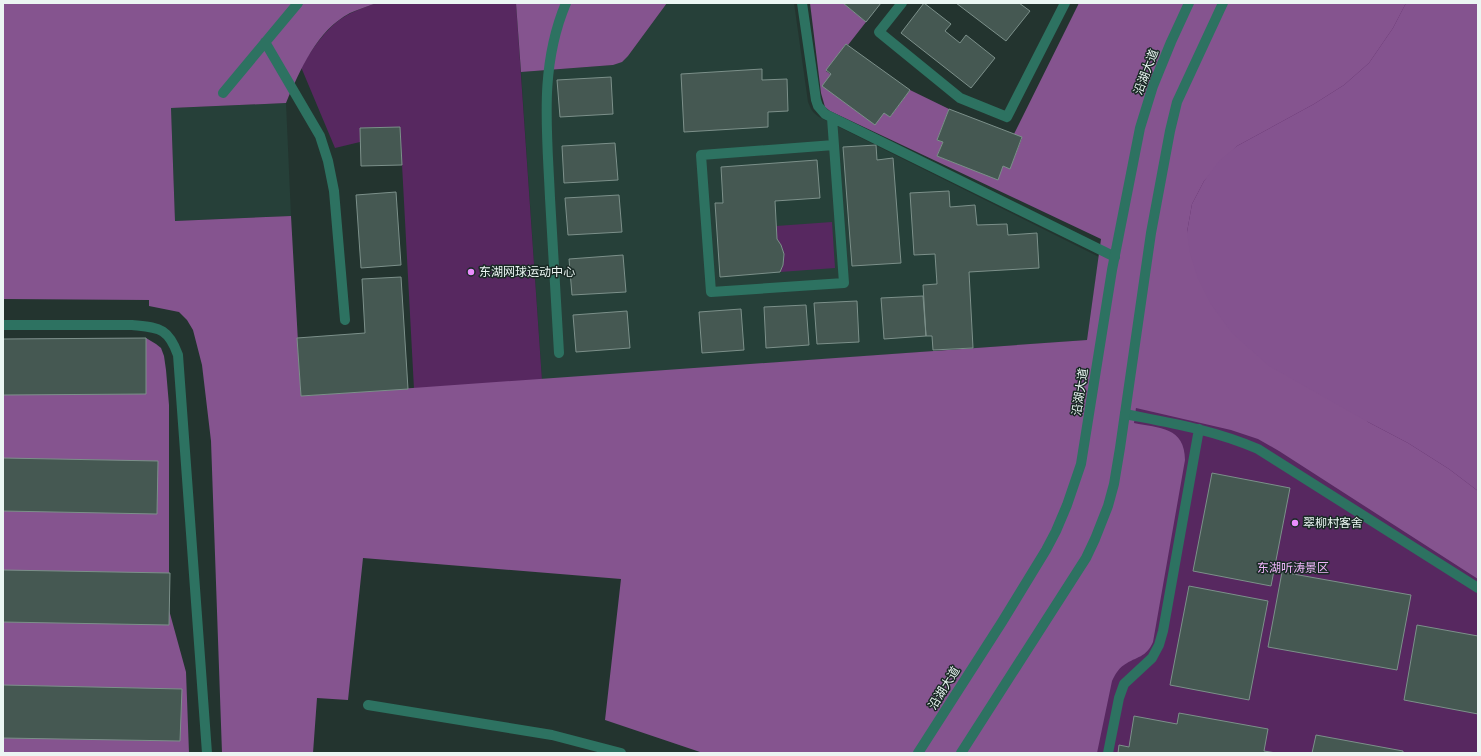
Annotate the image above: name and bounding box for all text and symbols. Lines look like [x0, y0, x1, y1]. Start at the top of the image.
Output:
street label: 沿湖大道 [1128, 46, 1163, 98]
place label: 东湖网球运动中心 [479, 262, 575, 281]
marker: 东湖网球运动中心 [466, 267, 476, 277]
street label: 沿湖大道 [1066, 367, 1093, 417]
place label: 翠柳村客舍 [1303, 513, 1363, 532]
marker: 翠柳村客舍 [1290, 518, 1300, 528]
park label: 东湖听涛景区 [1257, 558, 1329, 577]
street label: 沿湖大道 [923, 662, 964, 713]

